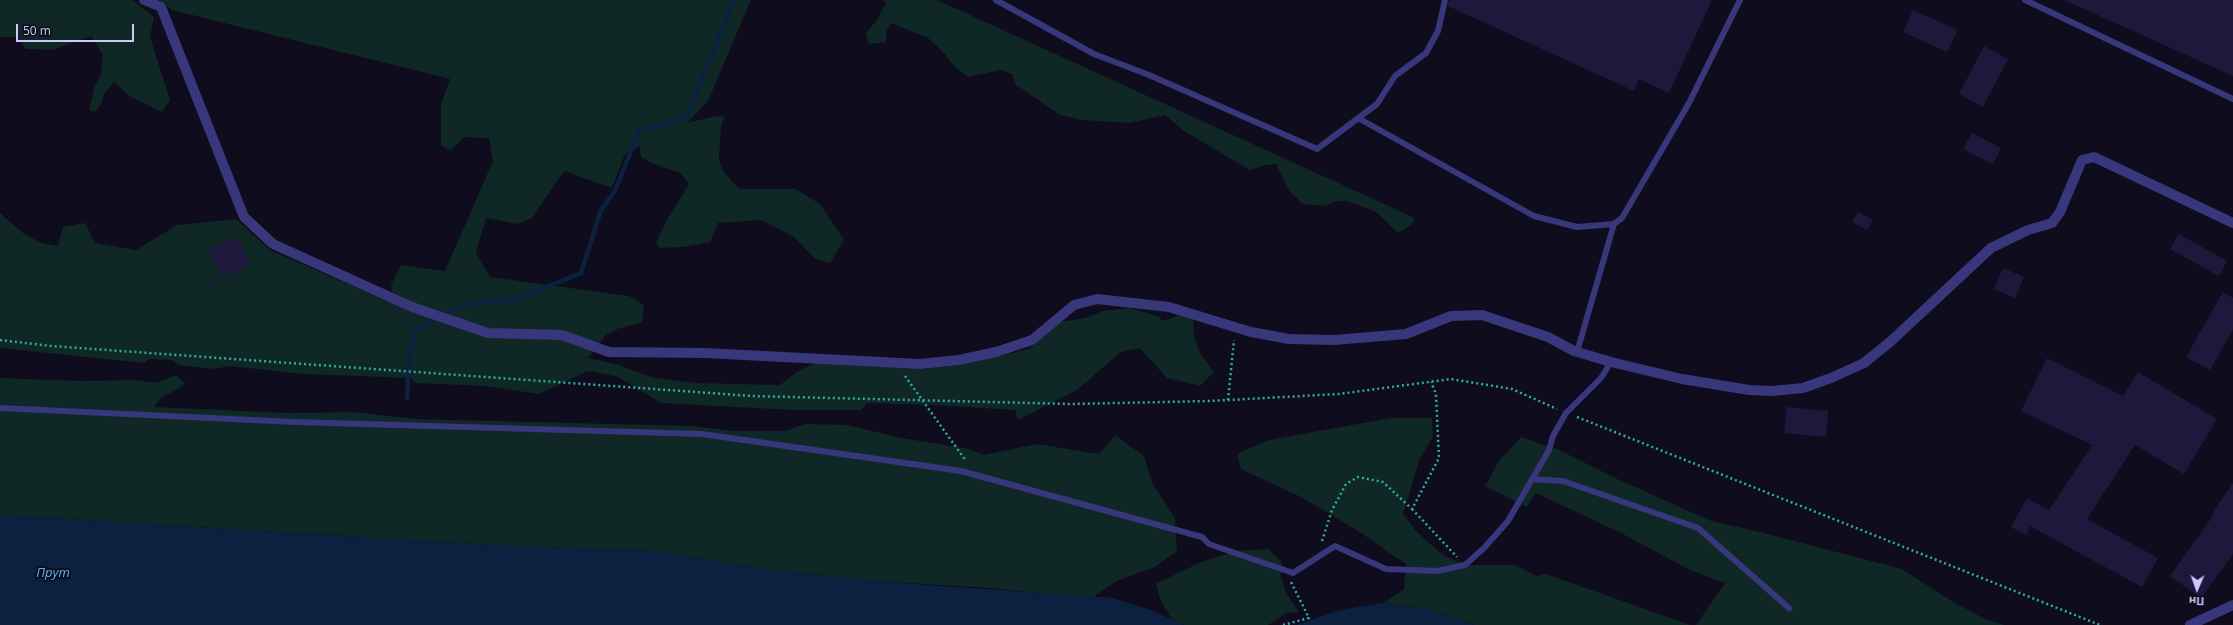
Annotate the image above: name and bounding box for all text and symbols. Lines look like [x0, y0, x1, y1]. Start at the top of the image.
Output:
scale bar [18, 16, 136, 42]
text: 50 m [23, 22, 51, 39]
water label: Прут [36, 565, 70, 581]
north arrow [2177, 569, 2217, 609]
text: Пн [2189, 594, 2205, 609]

